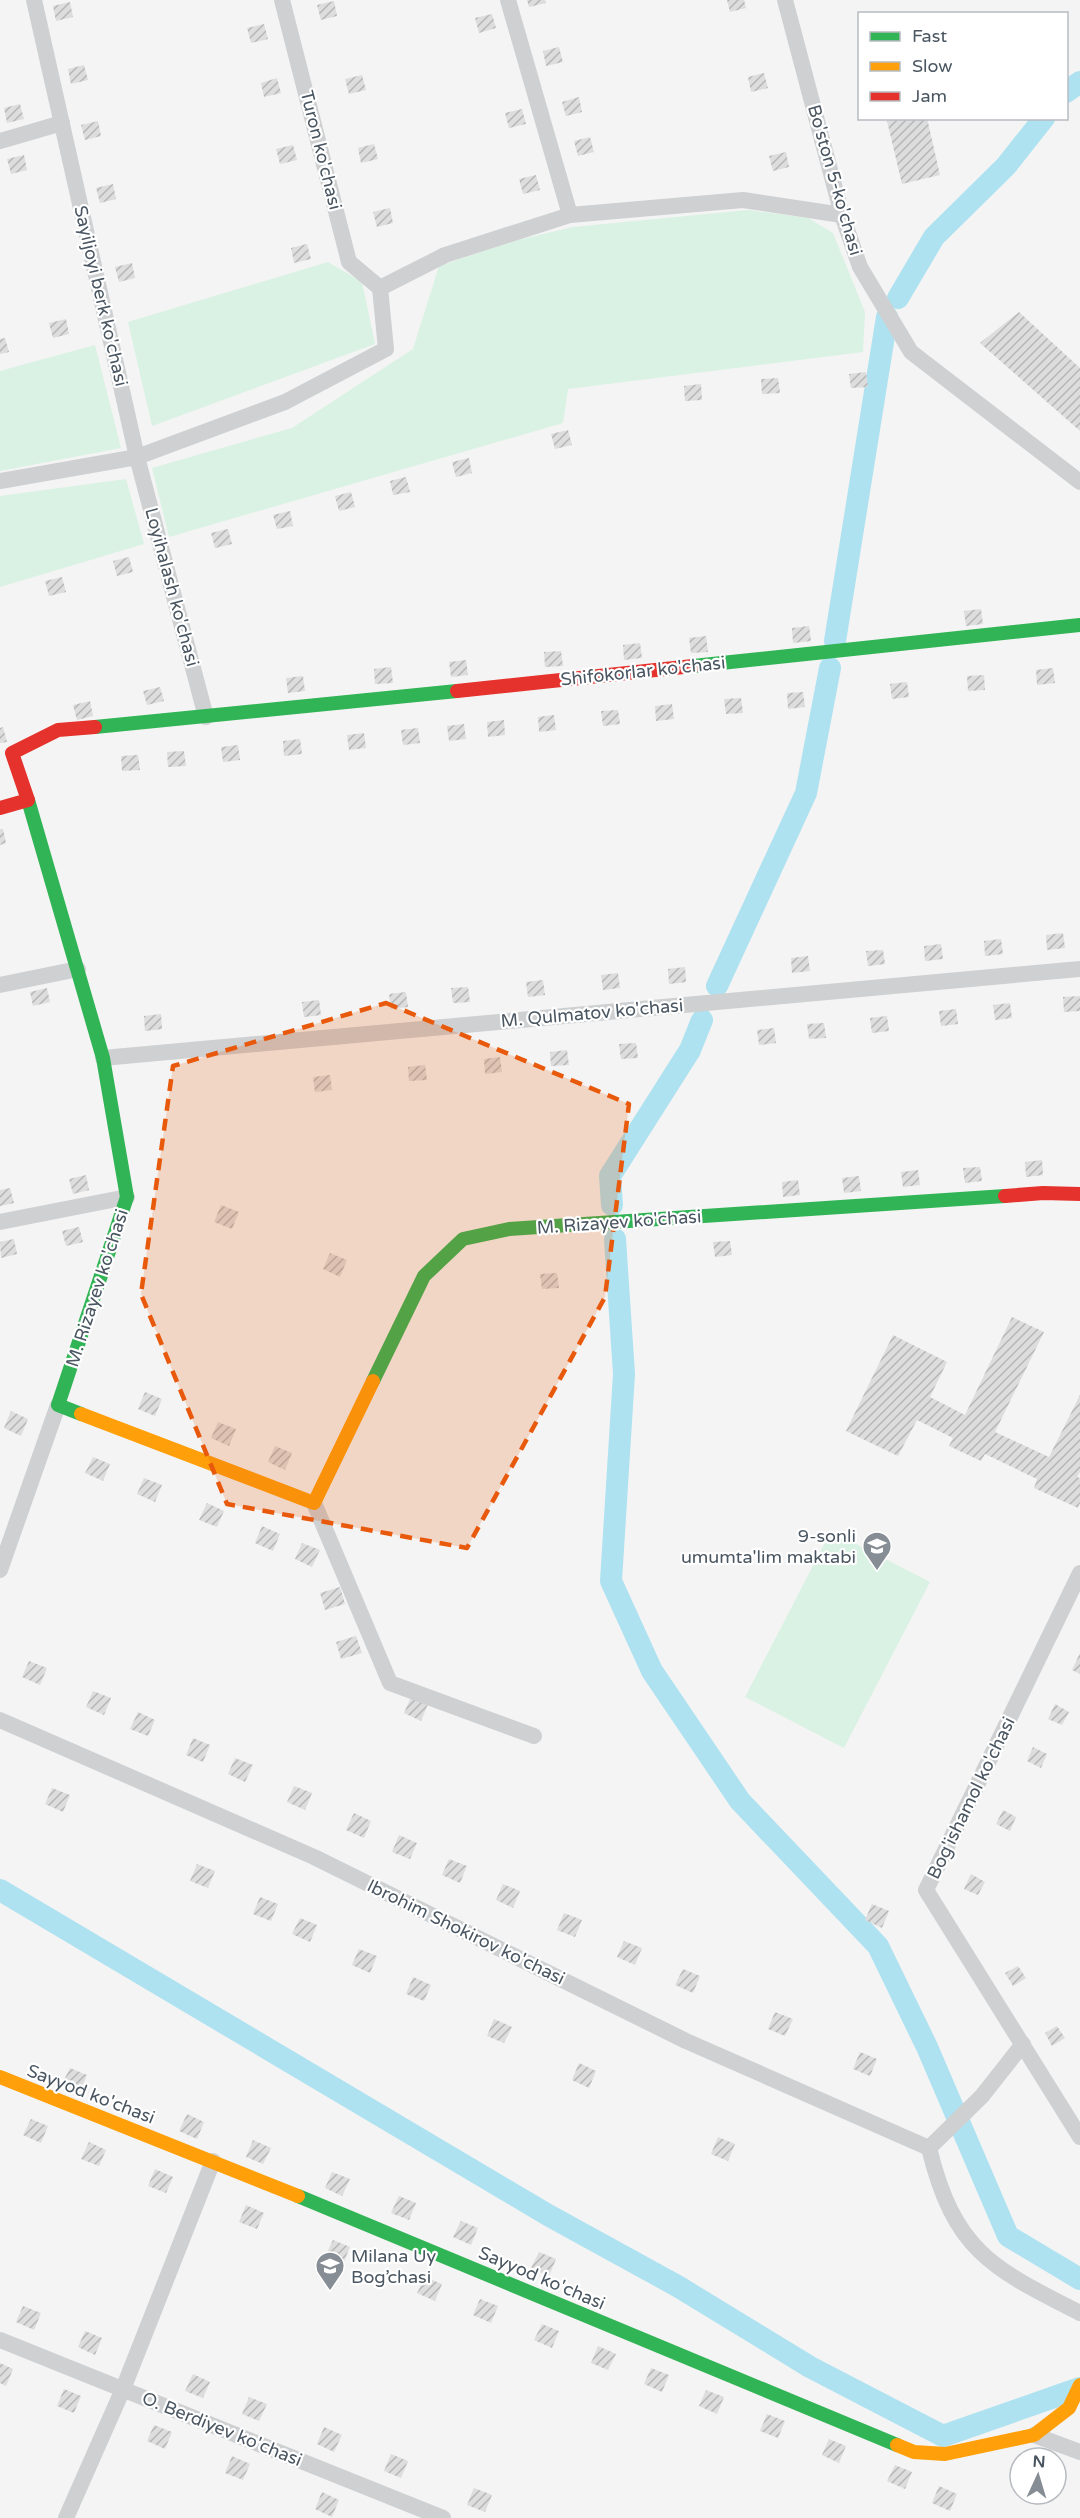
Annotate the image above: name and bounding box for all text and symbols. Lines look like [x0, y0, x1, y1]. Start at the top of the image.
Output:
legend [858, 12, 1068, 120]
text: Fast [912, 25, 947, 47]
text: Slow [912, 55, 953, 77]
text: Jam [912, 85, 947, 107]
street label: Turon ko'chasi [296, 88, 346, 212]
street label: Bo'ston 5-ko'chasi [803, 102, 867, 258]
street label: Sayiljoyi berk ko'chasi [69, 203, 133, 389]
street label: Loyihalash ko'chasi [140, 505, 204, 669]
street label: Shifokorlar ko'chasi [560, 651, 726, 691]
street label: M. Qulmatov ko'chasi [500, 994, 684, 1032]
street label: M. Rizayev ko'chasi [536, 1205, 702, 1239]
street label: M. Rizayev ko'chasi [61, 1206, 133, 1370]
place label: 9-sonli umumta'lim maktabi [681, 1525, 856, 1568]
school or university icon: 9-sonli umumta'lim maktabi [861, 1530, 893, 1572]
street label: Bog'ishamol ko'chasi [922, 1713, 1020, 1883]
street label: Ibrohim Shokirov ko'chasi [363, 1874, 569, 1990]
street label: Sayyod ko'chasi [24, 2059, 158, 2129]
street label: Sayyod ko'chasi [475, 2241, 609, 2315]
place label: Milana Uy Bog’chasi [351, 2245, 437, 2288]
school or university icon: Milana Uy Bog’chasi [314, 2250, 346, 2292]
street label: O. Berdiyev ko'chasi [139, 2387, 305, 2471]
north arrow [1008, 2446, 1068, 2506]
text: N [1032, 2452, 1046, 2472]

